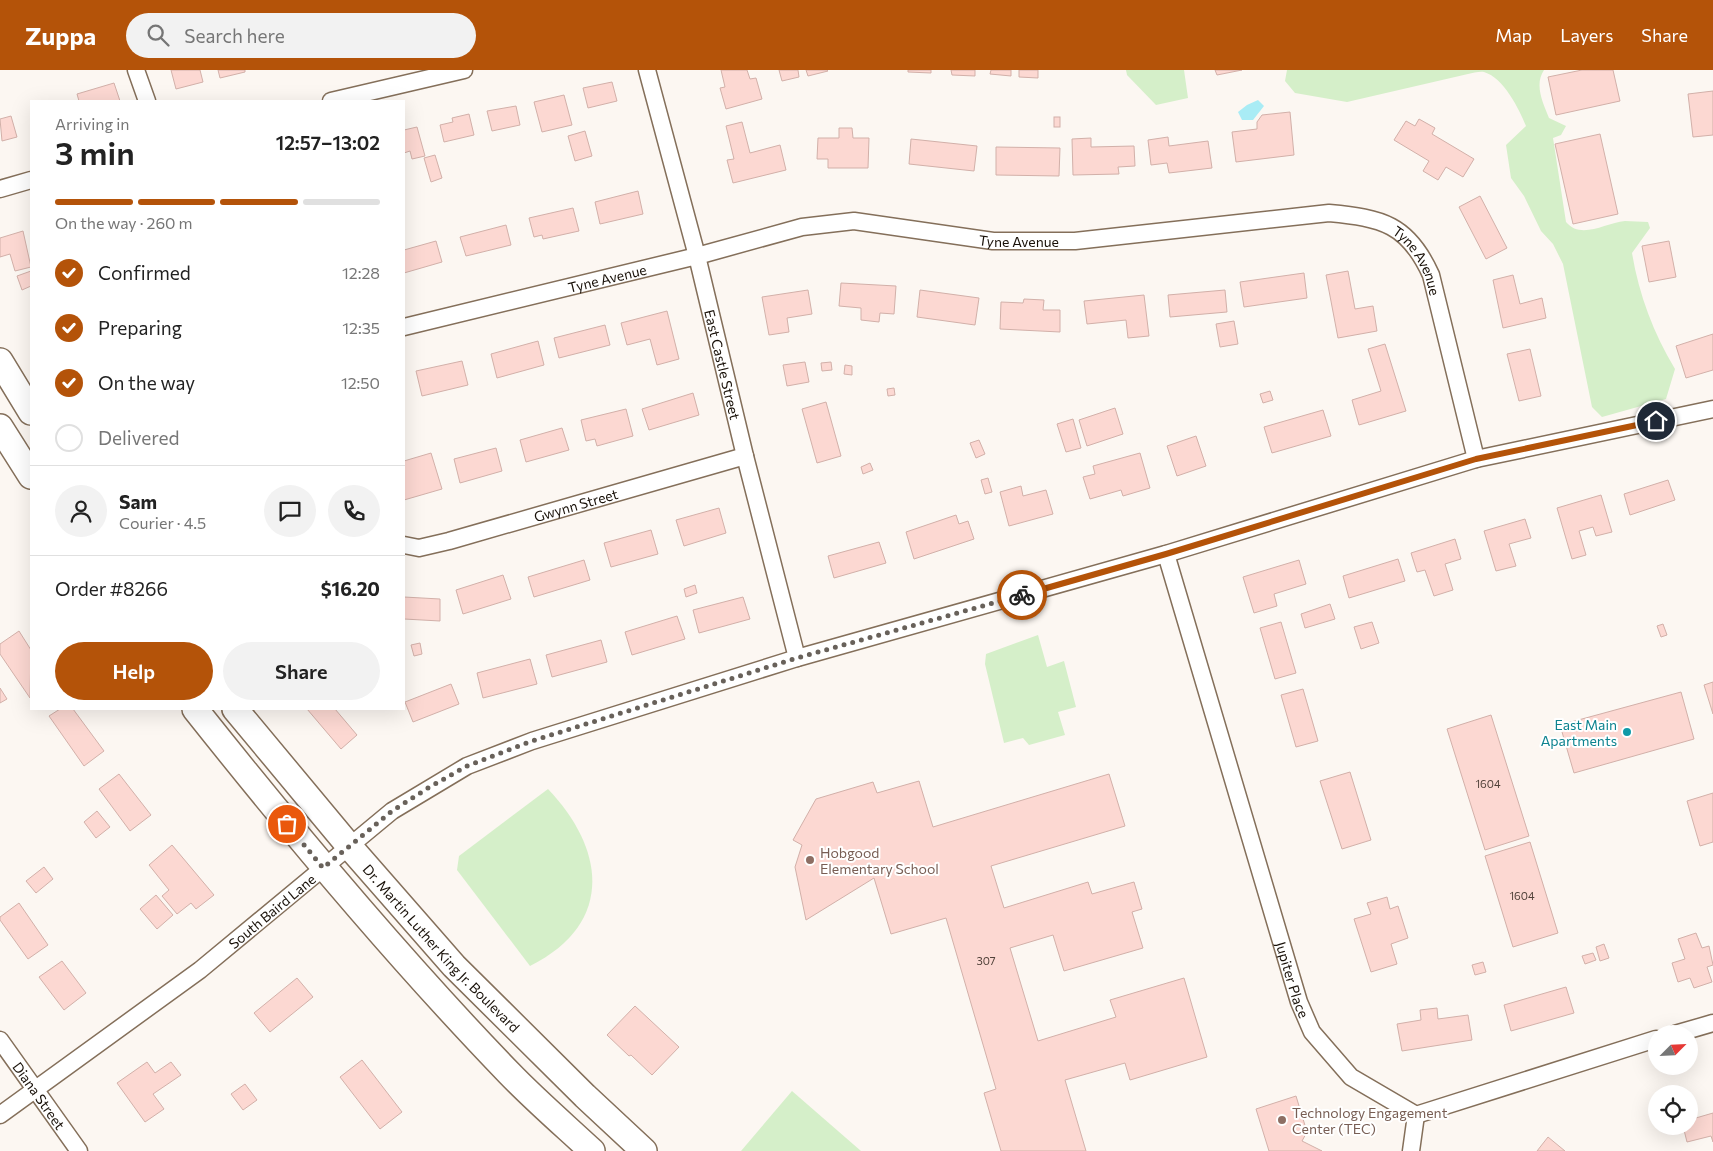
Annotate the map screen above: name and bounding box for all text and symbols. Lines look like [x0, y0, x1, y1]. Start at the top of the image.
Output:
search box [126, 13, 476, 58]
text: Zuppa [25, 21, 96, 50]
icon: search [144, 21, 172, 49]
text: Search here [184, 24, 285, 47]
text: Map [1495, 24, 1532, 46]
text: Layers [1560, 24, 1613, 46]
text: Share [1641, 24, 1688, 46]
text: Arriving in [55, 114, 129, 133]
text: 12:57–13:02 [276, 131, 380, 154]
text: 3 min [55, 132, 135, 172]
text: On the way · 260 m [55, 213, 193, 232]
street label: Tyne Avenue [1390, 222, 1444, 297]
street label: Tyne Avenue [978, 231, 1059, 250]
icon: check [55, 259, 83, 287]
street label: Tyne Avenue [566, 260, 648, 295]
text: Confirmed [98, 261, 191, 284]
text: 12:28 [342, 263, 380, 282]
street label: East Castle Street [702, 308, 744, 421]
icon: check [55, 314, 83, 342]
text: Preparing [98, 316, 182, 339]
text: 12:35 [342, 318, 380, 337]
icon: check [55, 369, 83, 397]
text: On the way [98, 371, 195, 394]
text: 12:50 [341, 373, 380, 392]
pin [1635, 400, 1677, 442]
icon: home [1642, 407, 1670, 435]
text: Delivered [98, 426, 179, 449]
street label: Gwynn Street [532, 484, 620, 525]
button: person [55, 485, 107, 537]
button: chat [264, 485, 316, 537]
button: phone [328, 485, 380, 537]
text: Sam [119, 490, 157, 513]
text: Courier · 4.5 [119, 513, 206, 532]
courier [997, 570, 1047, 620]
text: Order #8266 [55, 577, 168, 600]
text: $16.20 [321, 577, 380, 600]
icon: bike [1008, 581, 1036, 609]
button: Help [55, 642, 213, 700]
button: Share [223, 642, 380, 700]
place label: East Main Apartments [1541, 716, 1617, 749]
marker: East Main Apartments [1621, 726, 1633, 738]
house number: 1604 [1475, 777, 1501, 790]
pin [266, 803, 308, 845]
icon: bag [273, 810, 301, 838]
place label: Hobgood Elementary School [820, 844, 939, 877]
marker: Hobgood Elementary School [804, 854, 816, 866]
street label: Dr. Martin Luther King Jr. Boulevard [360, 860, 524, 1035]
street label: South Baird Lane [225, 870, 319, 952]
house number: 1604 [1509, 889, 1535, 902]
street label: Jupiter Place [1273, 939, 1313, 1020]
house number: 307 [976, 954, 996, 967]
north arrow [1648, 1025, 1698, 1075]
map controls [1648, 1025, 1698, 1135]
street label: Diana Street [10, 1058, 69, 1133]
button: locate [1648, 1085, 1698, 1135]
place label: Technology Engagement Center (TEC) [1292, 1104, 1448, 1137]
marker: Technology Engagement Center (TEC) [1276, 1114, 1288, 1126]

